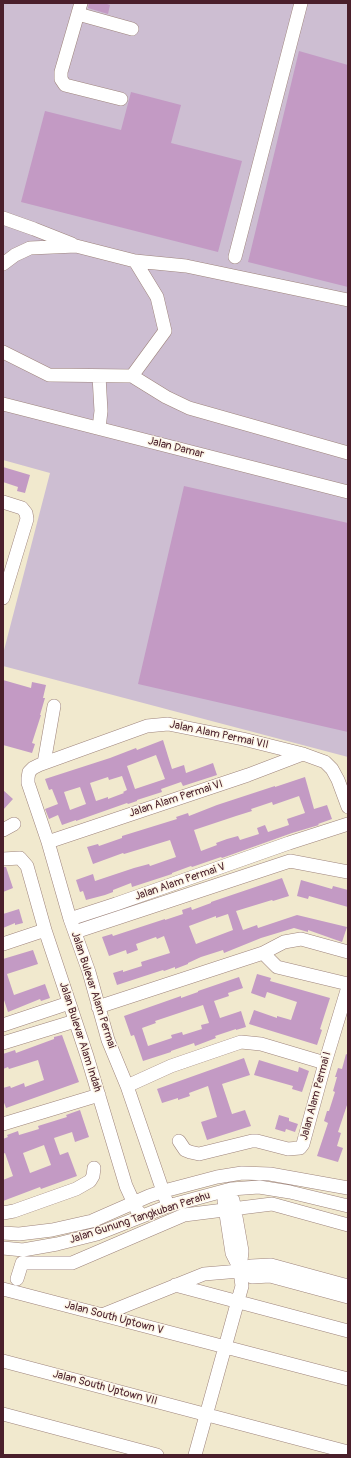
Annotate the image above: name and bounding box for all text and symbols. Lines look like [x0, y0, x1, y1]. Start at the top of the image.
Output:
street label: Jalan Damar [147, 435, 205, 461]
street label: Jalan Alam Permai VII [168, 718, 270, 752]
street label: Jalan Alam Permai VI [127, 778, 225, 820]
street label: Jalan Alam Permai V [133, 860, 227, 904]
street label: Jalan Bulevar Alam Permai [68, 930, 118, 1050]
street label: Jalan Bulevar Alam Indah [56, 980, 104, 1094]
street label: Jalan Alam Permai I [298, 1050, 334, 1142]
street label: Jalan Gunung Tangkuban Perahu [68, 1189, 212, 1247]
street label: Jalan South Uptown V [63, 1298, 165, 1338]
street label: Jalan South Uptown VII [51, 1368, 159, 1408]

